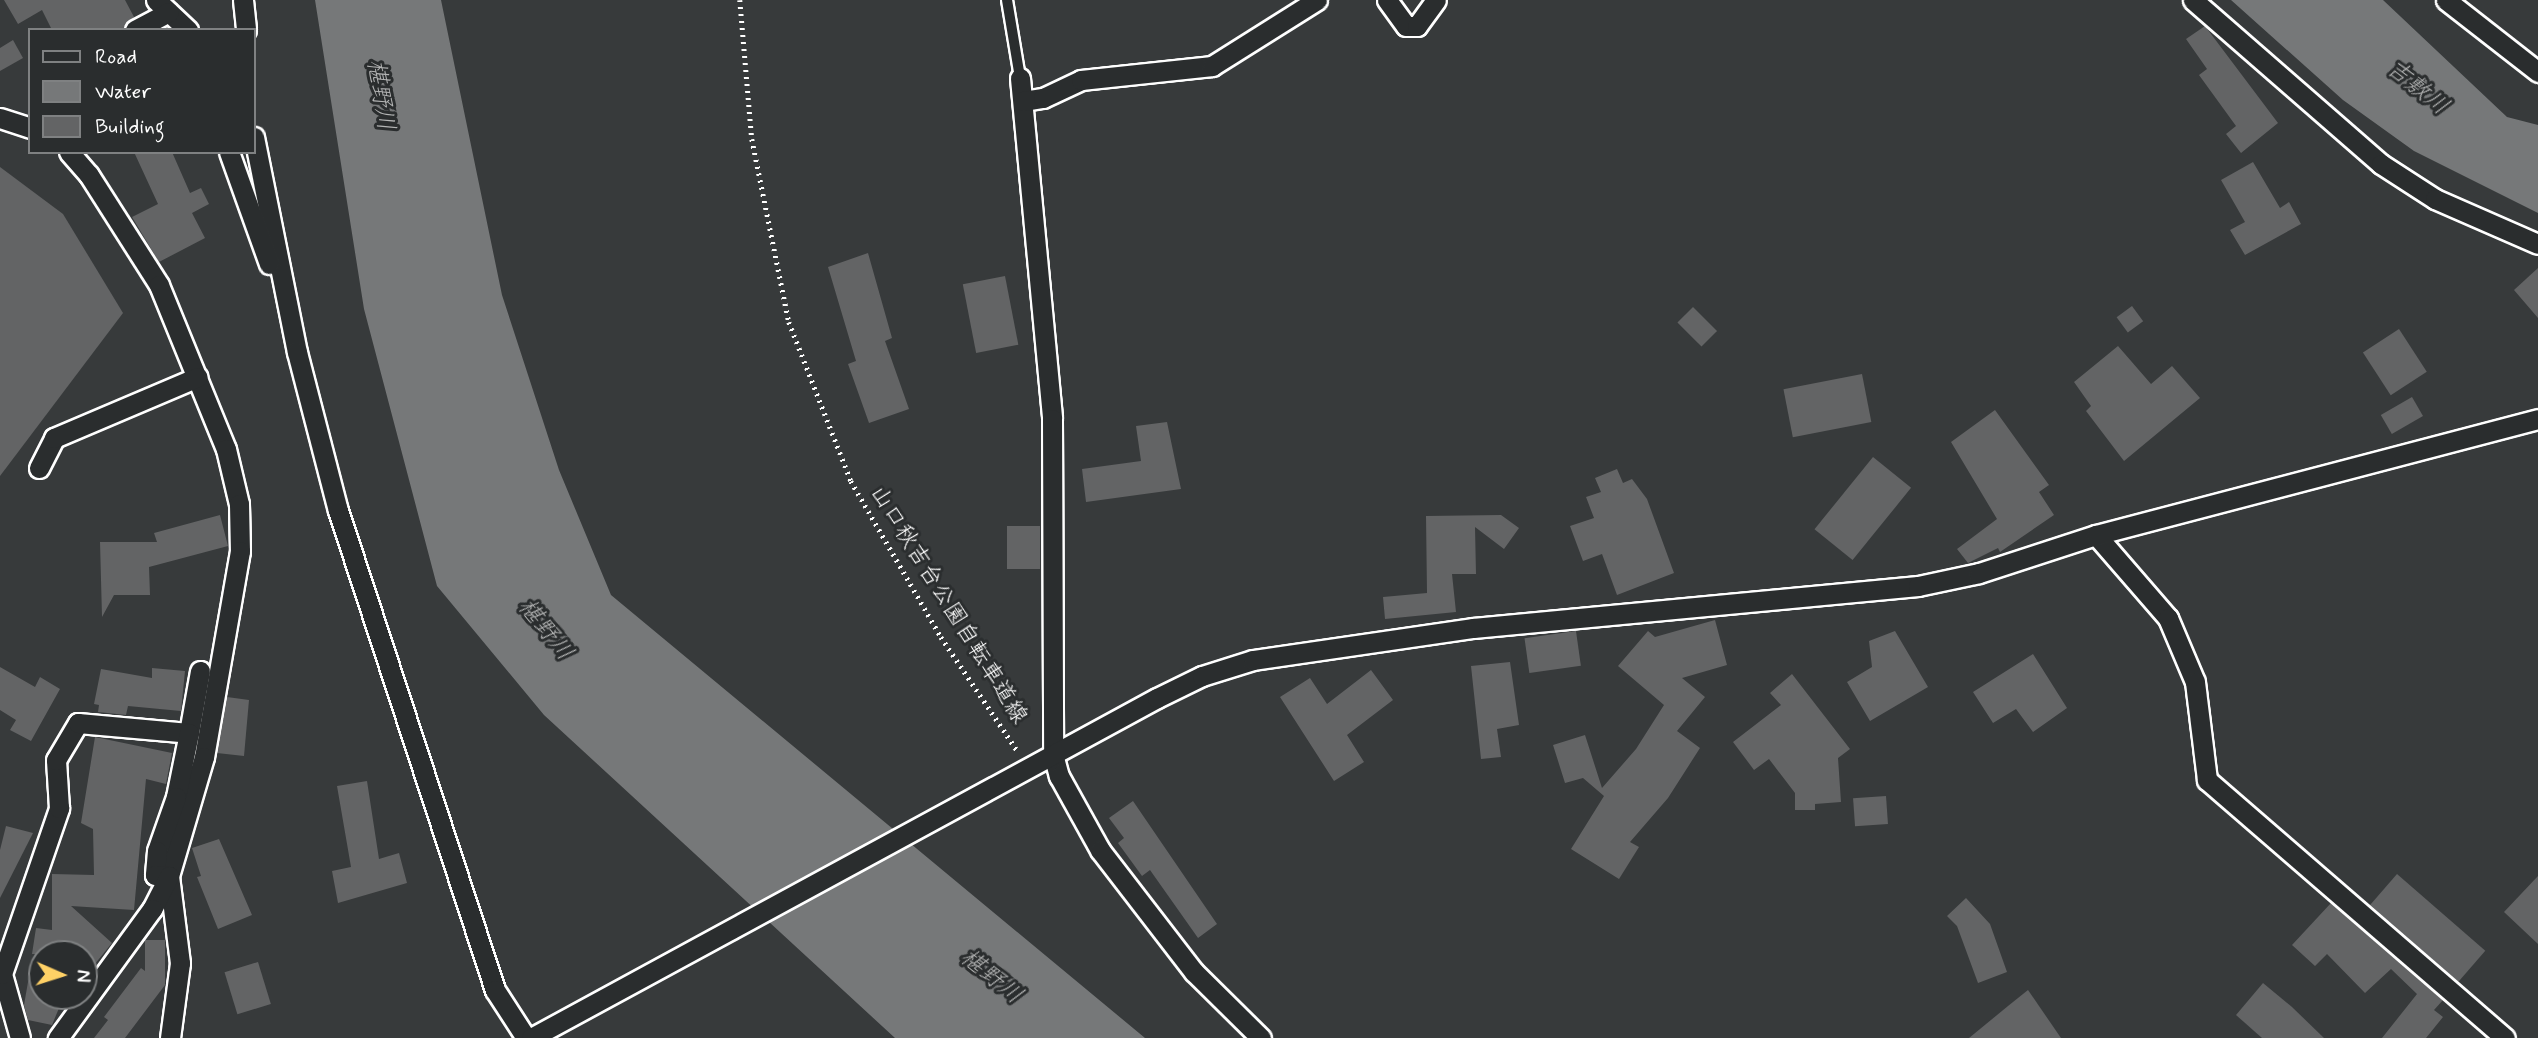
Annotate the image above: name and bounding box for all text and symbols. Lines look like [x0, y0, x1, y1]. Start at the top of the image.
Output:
legend [28, 28, 256, 154]
text: Road [95, 43, 137, 71]
water label: 吉敷川 [2380, 54, 2454, 122]
water label: 椹野川 [360, 57, 400, 133]
text: Water [95, 78, 151, 106]
text: Building [95, 113, 165, 141]
street label: 山口秋吉台公園自転車道線 [863, 481, 1033, 729]
water label: 椹野川 [511, 593, 579, 667]
north arrow [28, 940, 98, 1010]
water label: 椹野川 [954, 943, 1028, 1011]
text: N [70, 969, 95, 983]

